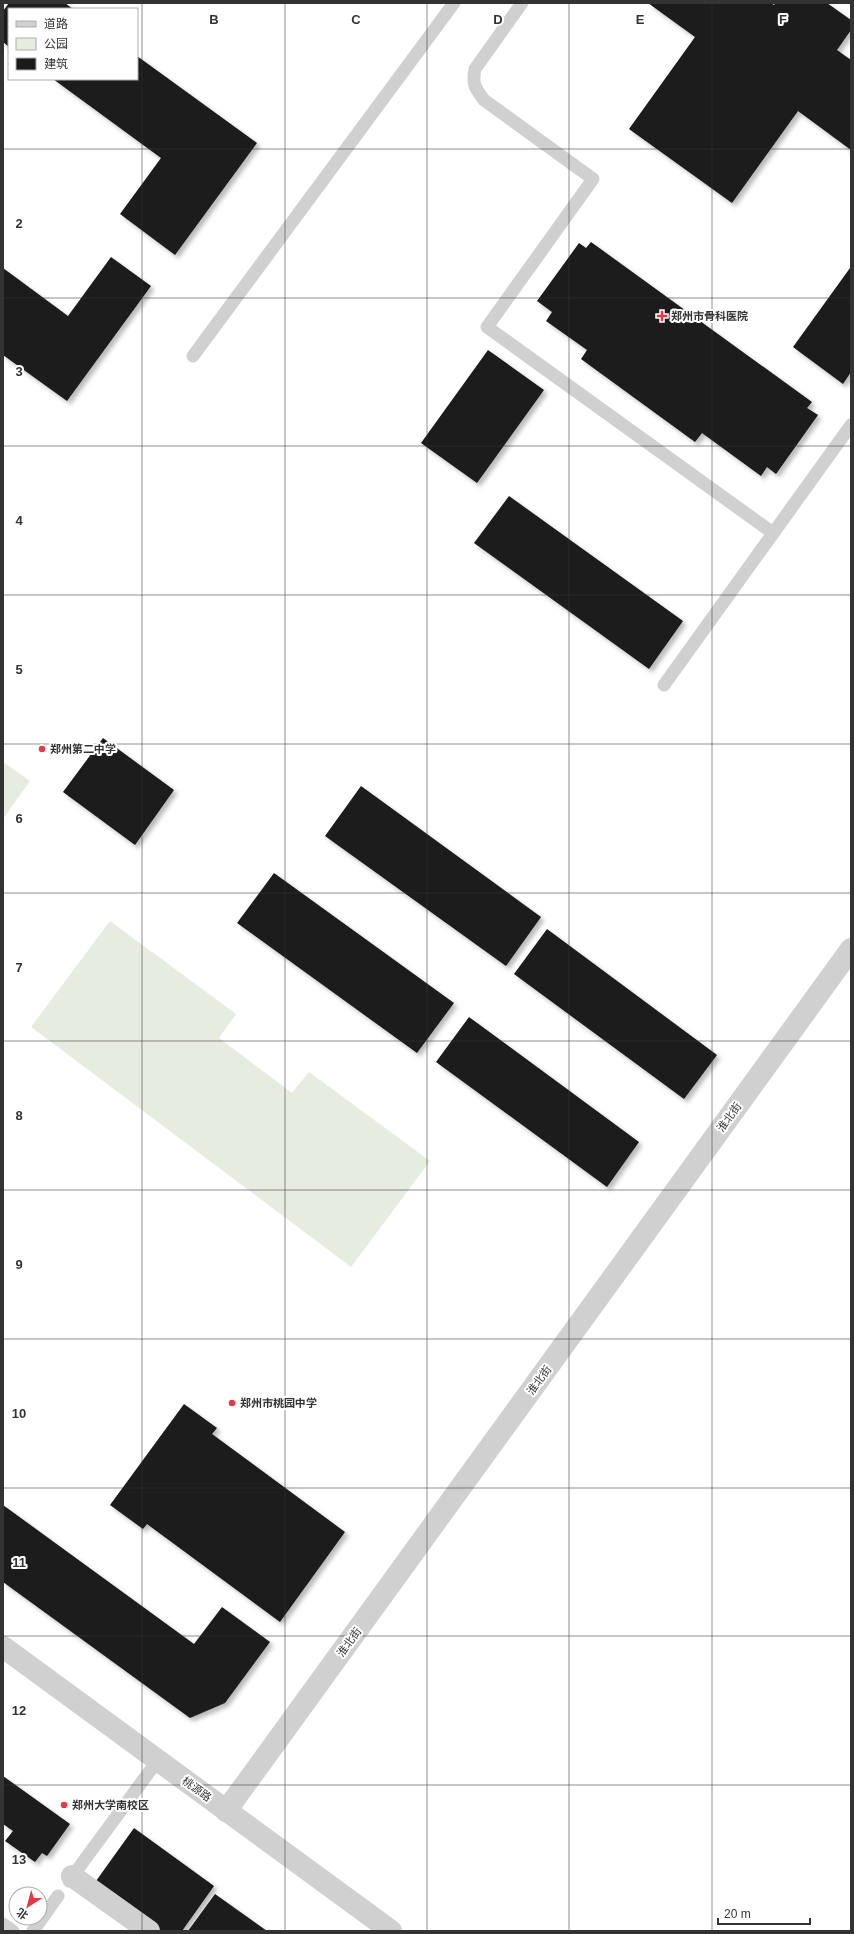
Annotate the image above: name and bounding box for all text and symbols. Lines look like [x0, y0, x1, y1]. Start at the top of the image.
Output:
legend [8, 8, 138, 80]
text: B [209, 12, 219, 27]
text: C [351, 12, 361, 27]
text: D [493, 12, 503, 27]
text: E [636, 12, 645, 27]
text: F [779, 12, 787, 27]
text: 道路 [44, 17, 68, 31]
text: 公园 [44, 37, 68, 51]
text: 建筑 [44, 57, 68, 71]
text: 2 [15, 216, 23, 231]
marker: 郑州市骨科医院 [656, 310, 668, 322]
place label: 郑州市骨科医院 [671, 310, 748, 322]
text: 3 [15, 364, 23, 379]
text: 4 [15, 513, 23, 528]
text: 5 [15, 662, 23, 677]
place label: 郑州第二中学 [50, 743, 116, 755]
marker: 郑州第二中学 [37, 744, 47, 754]
text: 6 [15, 811, 23, 826]
text: 7 [15, 960, 23, 975]
street label: 淮北街 [714, 1100, 744, 1134]
text: 8 [15, 1108, 23, 1123]
text: 9 [15, 1257, 23, 1272]
street label: 淮北街 [524, 1363, 554, 1397]
place label: 郑州市桃园中学 [240, 1397, 317, 1409]
marker: 郑州市桃园中学 [227, 1398, 237, 1408]
text: 10 [12, 1406, 26, 1421]
text: 11 [12, 1555, 26, 1570]
street label: 淮北街 [334, 1625, 364, 1659]
text: 12 [12, 1703, 26, 1718]
street label: 桃源路 [180, 1774, 214, 1804]
place label: 郑州大学南校区 [72, 1799, 149, 1811]
marker: 郑州大学南校区 [59, 1800, 69, 1810]
text: 13 [12, 1852, 26, 1867]
north arrow [8, 1886, 48, 1926]
scale bar [718, 1900, 810, 1926]
text: 北 [14, 1906, 30, 1922]
text: 20 m [724, 1907, 751, 1921]

